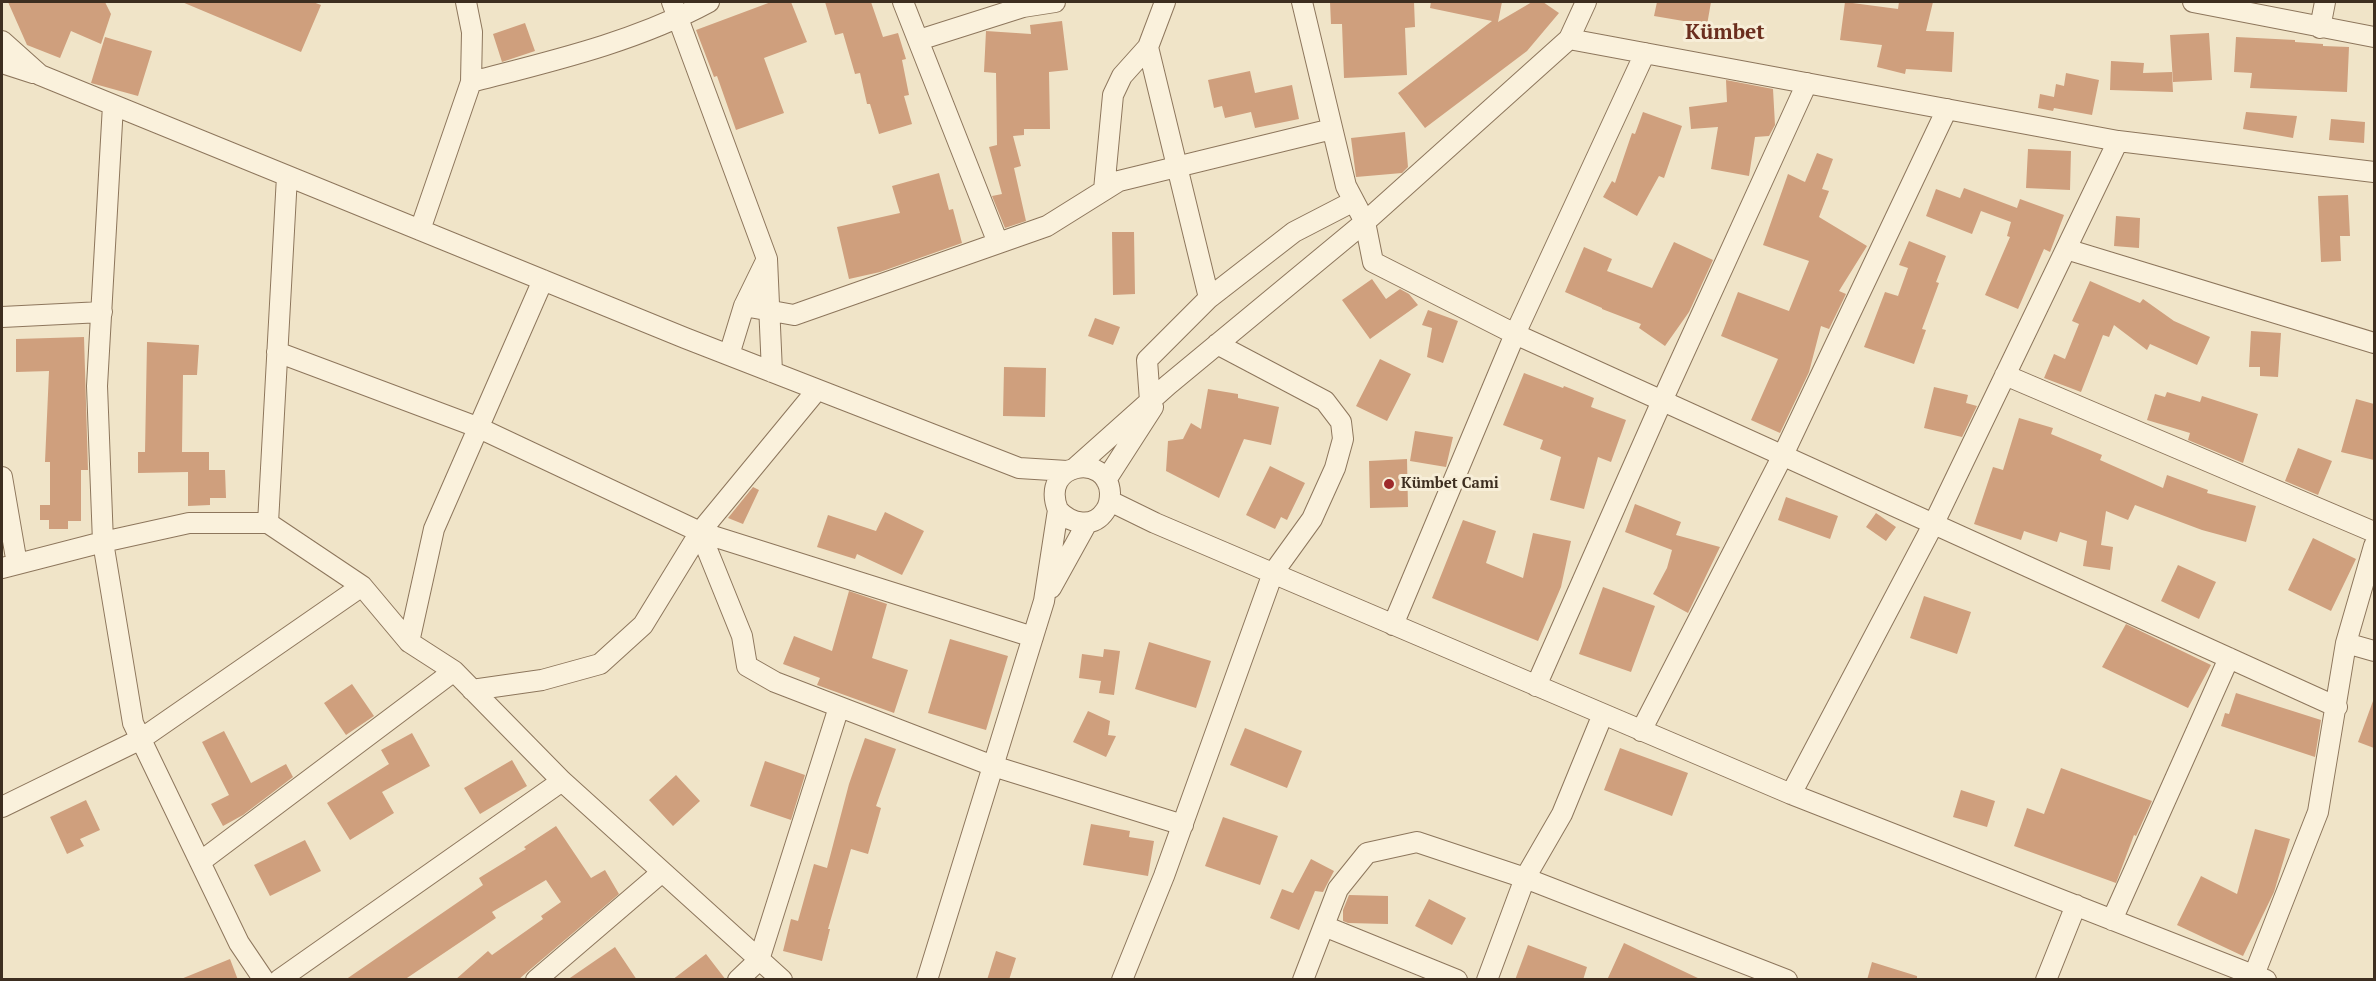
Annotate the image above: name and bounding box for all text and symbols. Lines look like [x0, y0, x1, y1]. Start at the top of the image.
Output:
district label: Kümbet [1685, 20, 1765, 46]
place label: Kümbet Cami [1401, 475, 1499, 493]
marker: Kümbet Cami [1382, 477, 1396, 491]

